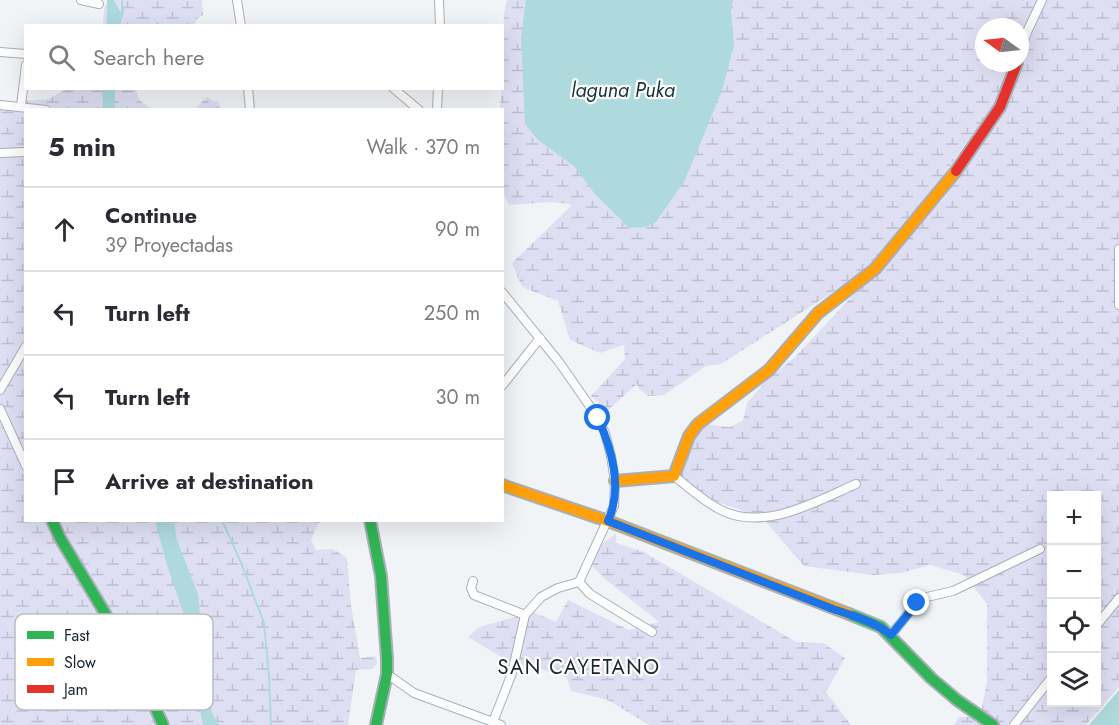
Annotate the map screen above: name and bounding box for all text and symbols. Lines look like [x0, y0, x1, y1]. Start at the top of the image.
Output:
north arrow [975, 18, 1029, 72]
search box [24, 24, 504, 90]
icon: search [45, 41, 78, 74]
text: Search here [93, 41, 204, 73]
water label: laguna Puka [571, 76, 675, 105]
text: 5 min [48, 128, 116, 166]
text: Walk · 370 m [366, 133, 480, 162]
text: Continue [105, 199, 197, 231]
icon: ahead [48, 213, 81, 246]
text: 90 m [435, 215, 480, 244]
text: 39 Proyectadas [105, 231, 233, 260]
icon: left [48, 297, 81, 330]
text: Turn left [105, 297, 190, 329]
text: 250 m [424, 299, 480, 328]
icon: left [48, 381, 81, 414]
text: Turn left [105, 381, 190, 413]
text: 30 m [435, 383, 480, 412]
route start [584, 404, 610, 430]
icon: arrive [48, 465, 81, 498]
text: Arrive at destination [105, 465, 314, 497]
map controls [1047, 491, 1101, 707]
button: + [1047, 491, 1101, 545]
button: − [1047, 545, 1101, 599]
route end [903, 589, 929, 615]
button: locate [1047, 599, 1101, 653]
legend [15, 614, 213, 710]
text: Fast [64, 624, 90, 647]
text: Slow [64, 651, 96, 674]
district label: SAN CAYETANO [498, 653, 660, 682]
button: layers [1047, 653, 1101, 707]
text: Jam [62, 678, 88, 701]

